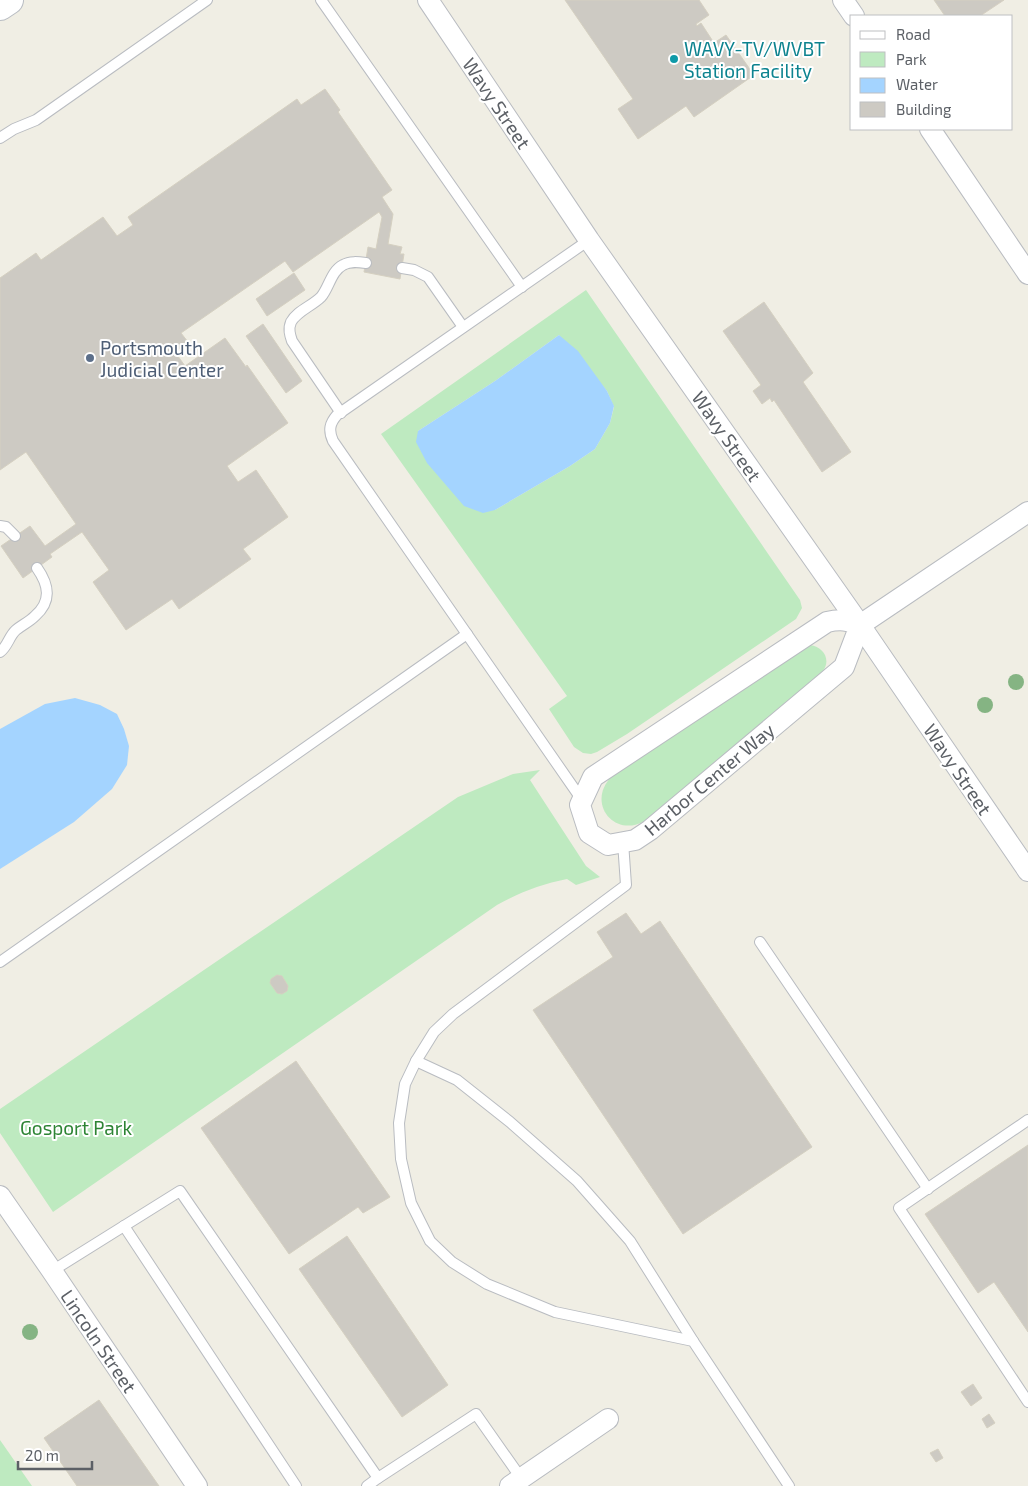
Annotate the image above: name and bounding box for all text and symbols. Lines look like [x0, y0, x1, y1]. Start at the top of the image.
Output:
legend [850, 15, 1013, 130]
text: Road [896, 25, 931, 43]
place label: WAVY-TV/WVBT Station Facility [684, 37, 825, 82]
text: Park [896, 50, 927, 68]
street label: Wavy Street [458, 53, 536, 153]
marker: WAVY-TV/WVBT Station Facility [668, 53, 680, 65]
text: Water [896, 75, 938, 93]
text: Building [896, 100, 952, 118]
place label: Portsmouth Judicial Center [100, 336, 224, 381]
marker: Portsmouth Judicial Center [84, 352, 96, 364]
street label: Wavy Street [687, 386, 767, 486]
street label: Harbor Center Way [639, 718, 779, 840]
street label: Wavy Street [919, 719, 997, 819]
park label: Gosport Park [20, 1116, 132, 1139]
street label: Lincoln Street [56, 1285, 142, 1397]
scale bar [18, 1438, 91, 1470]
text: 20 m [25, 1446, 59, 1464]

